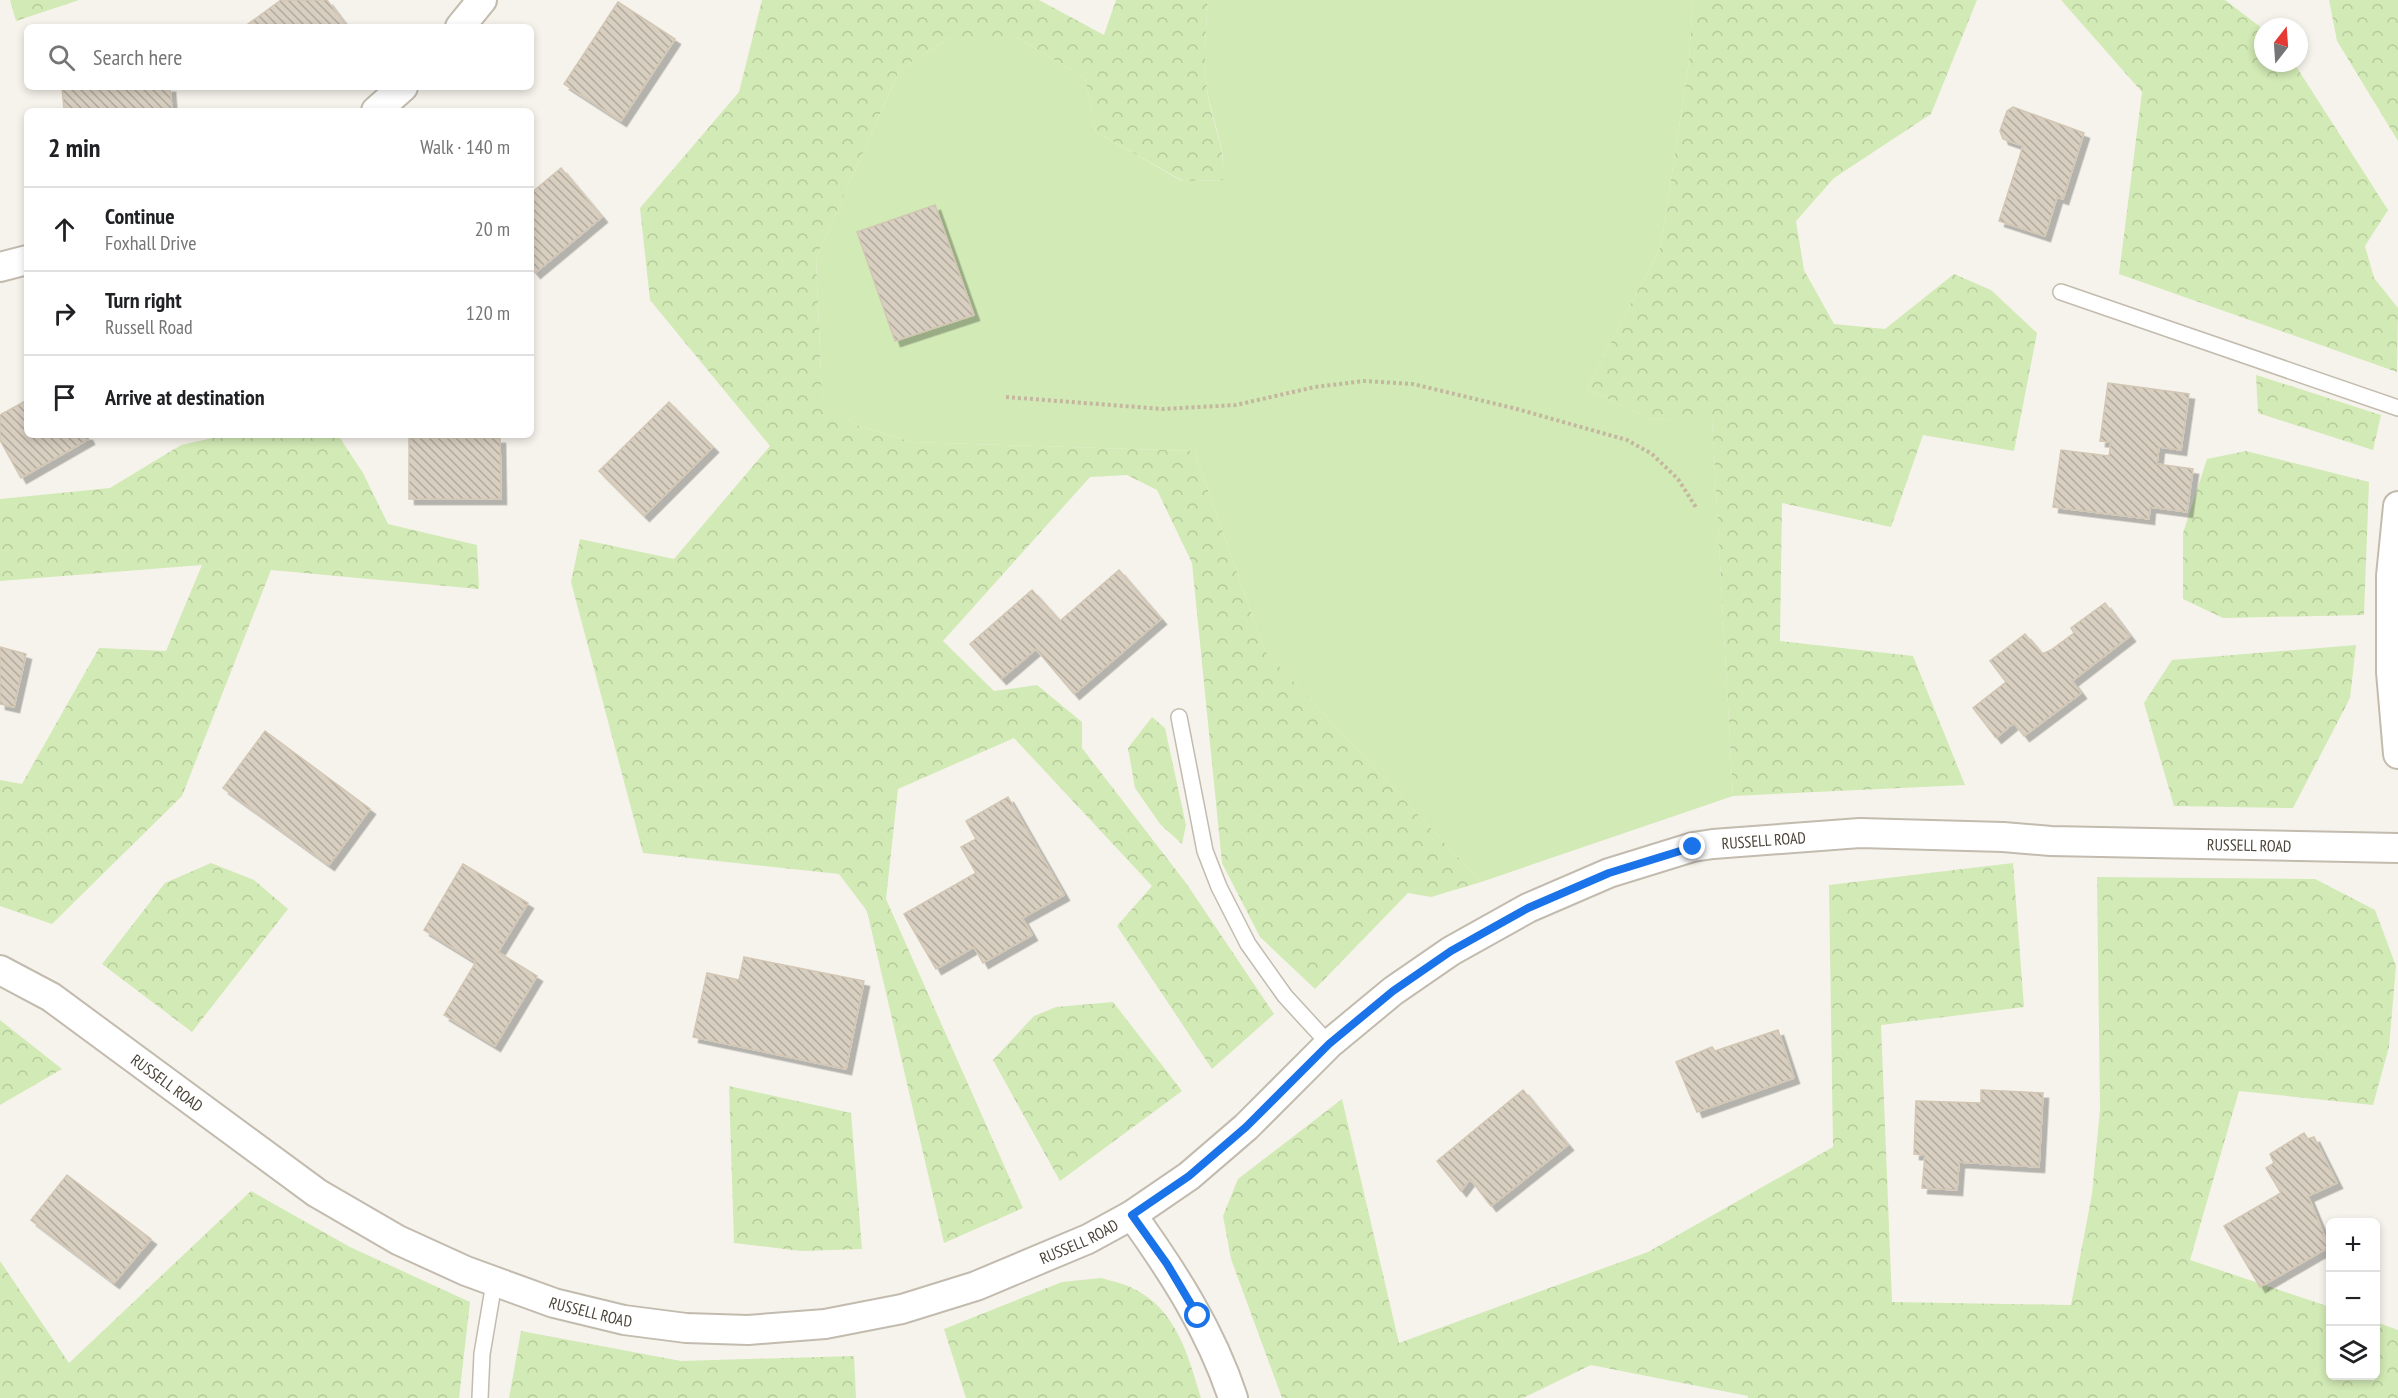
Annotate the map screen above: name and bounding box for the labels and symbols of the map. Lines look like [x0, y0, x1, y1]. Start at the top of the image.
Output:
north arrow [2254, 18, 2308, 72]
street label: RUSSELL ROAD [1721, 827, 1806, 853]
route end [1679, 833, 1705, 859]
street label: RUSSELL ROAD [2207, 834, 2292, 856]
street label: RUSSELL ROAD [127, 1050, 207, 1116]
street label: RUSSELL ROAD [1037, 1214, 1122, 1268]
street label: RUSSELL ROAD [546, 1292, 633, 1331]
route start [1184, 1302, 1210, 1328]

